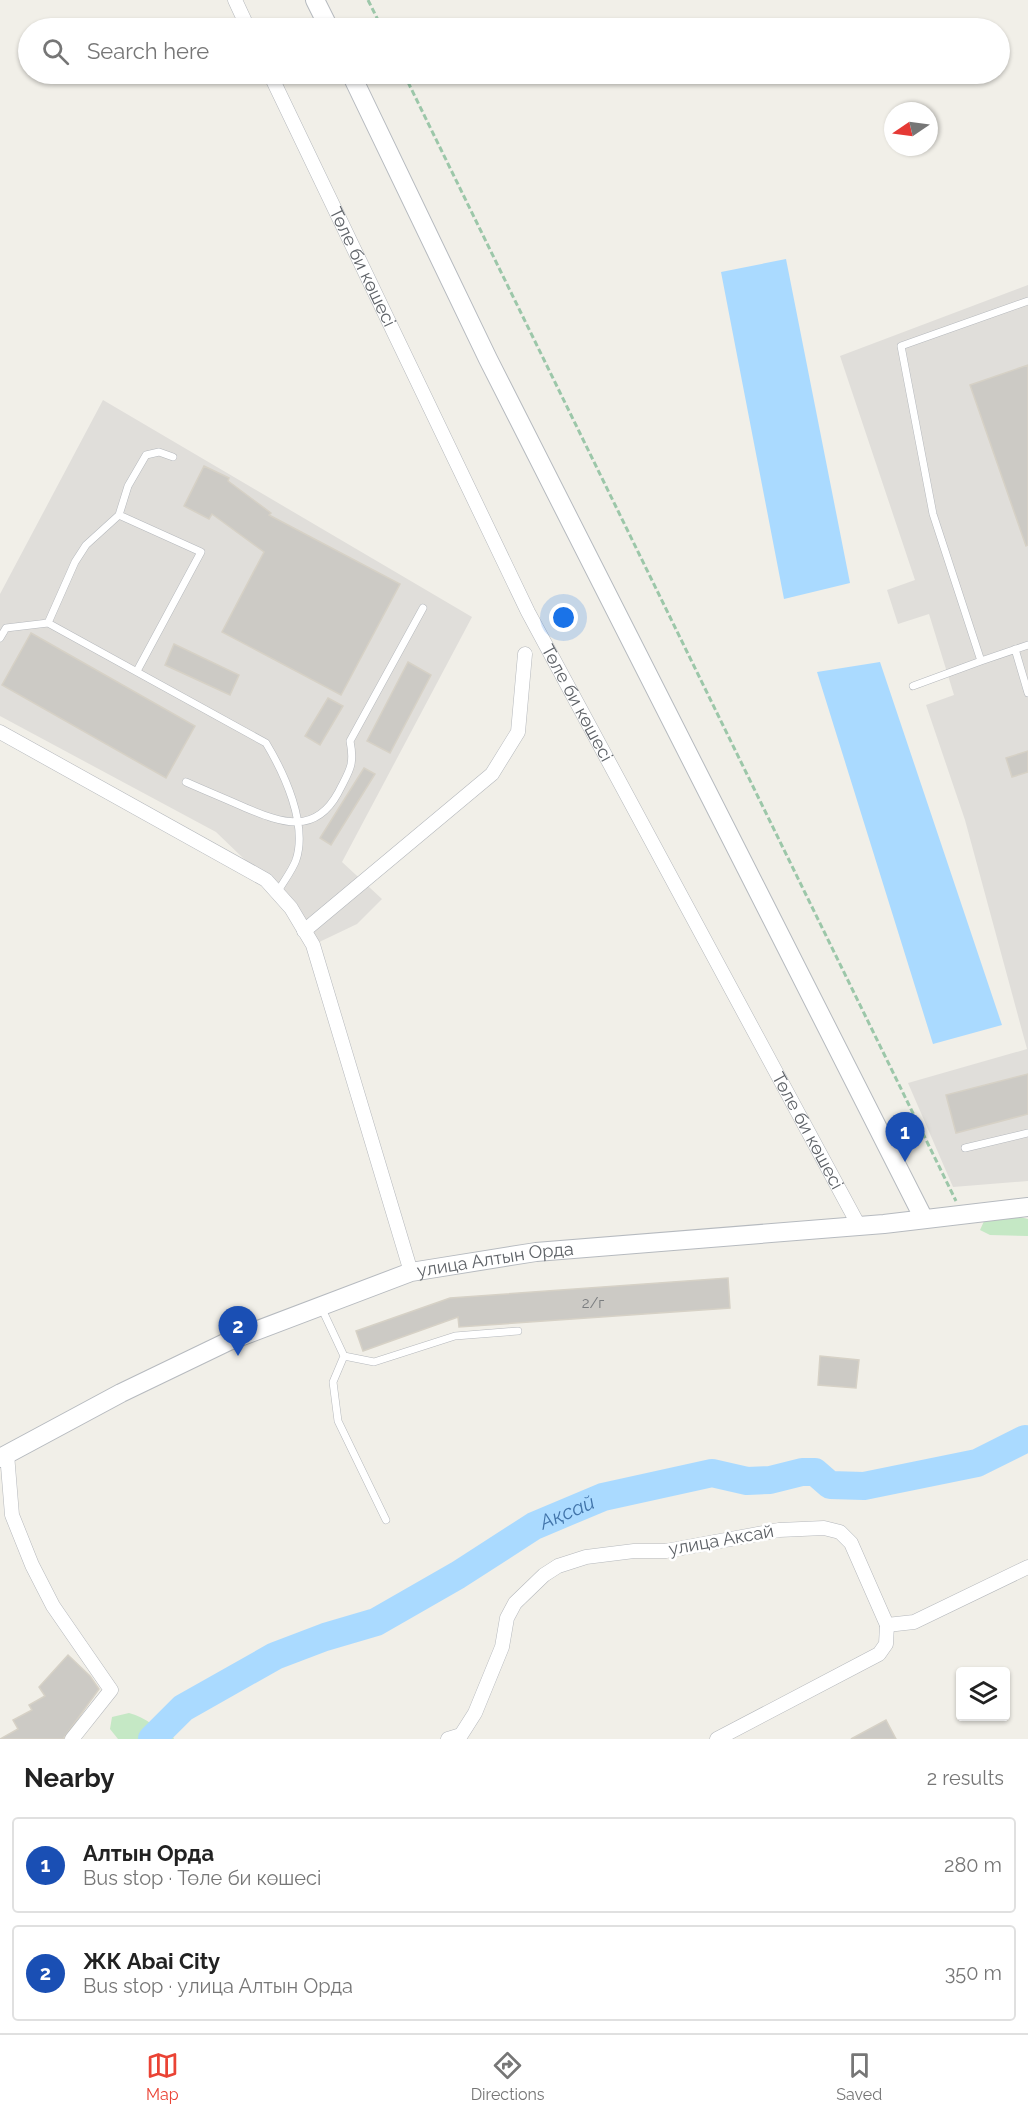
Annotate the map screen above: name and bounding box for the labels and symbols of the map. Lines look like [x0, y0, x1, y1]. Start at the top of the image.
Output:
north arrow [884, 102, 938, 156]
street label: Төле би көшесі [325, 204, 400, 330]
your location [549, 603, 578, 632]
street label: Төле би көшесі [537, 641, 617, 765]
street label: Төле би көшесі [768, 1068, 848, 1193]
pin: 1 [886, 1112, 924, 1162]
street label: улица Алтын Орда [415, 1238, 574, 1281]
house number: 2/г [582, 1294, 604, 1312]
pin: 2 [218, 1306, 258, 1356]
water label: Ақсай [535, 1490, 598, 1535]
street label: улица Аксай [667, 1520, 775, 1559]

